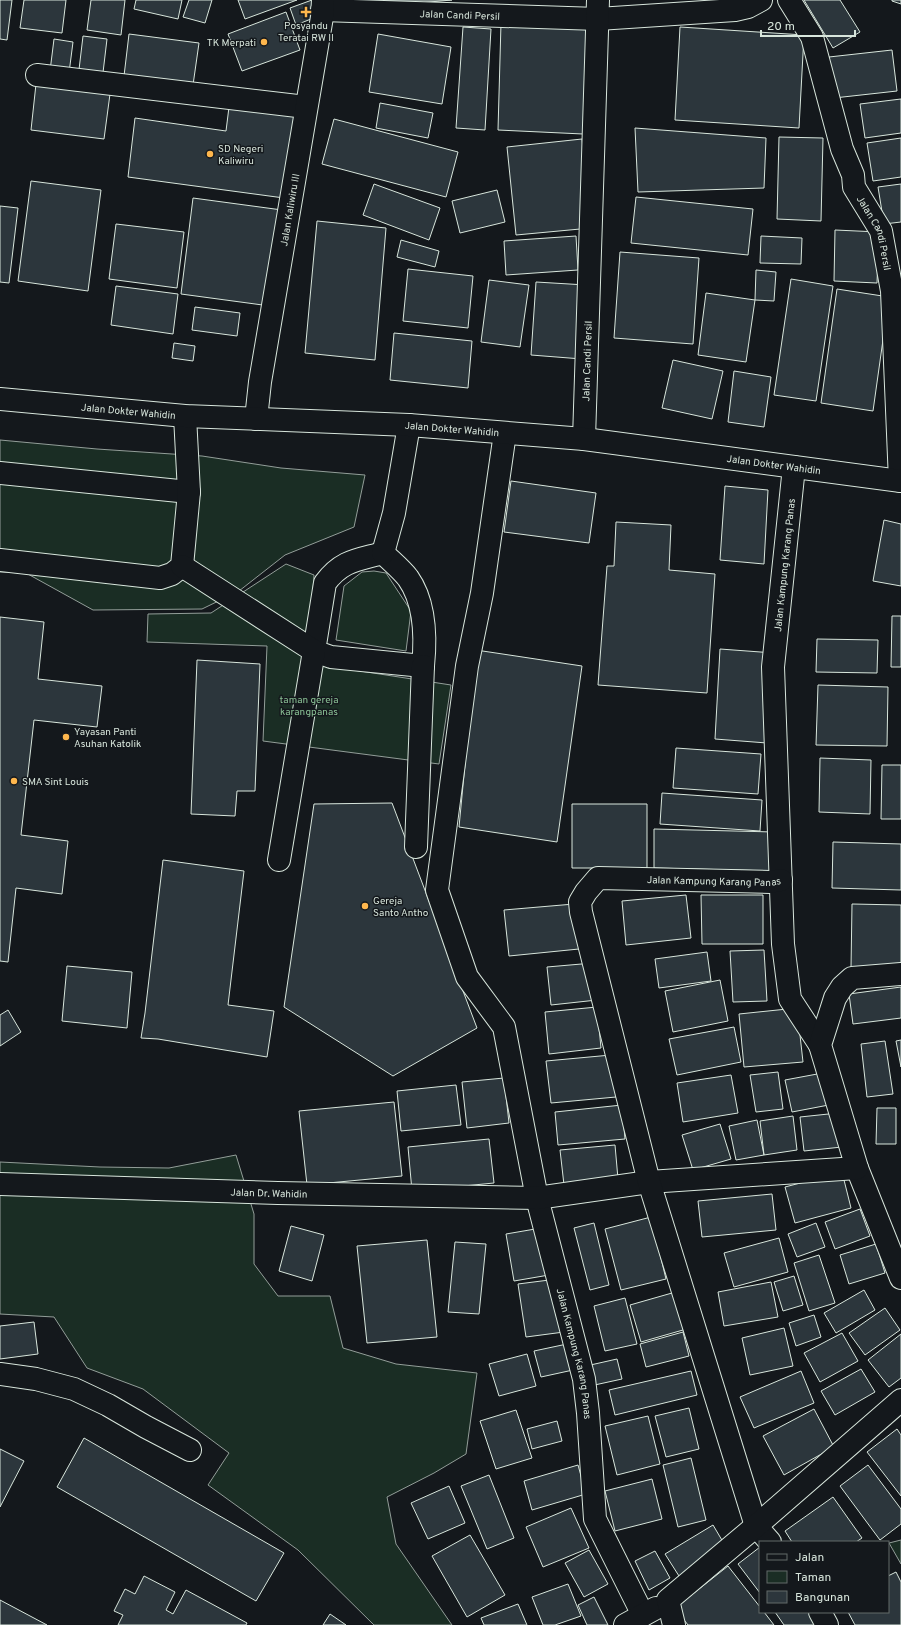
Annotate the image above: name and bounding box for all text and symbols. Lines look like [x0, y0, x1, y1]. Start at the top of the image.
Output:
marker: Posyandu Teratai RW II [300, 6, 312, 18]
street label: Jalan Candi Persil [419, 8, 500, 24]
scale bar [761, 12, 855, 38]
text: 20 m [767, 19, 795, 35]
place label: Posyandu Teratai RW II [278, 20, 334, 45]
place label: TK Merpati [207, 37, 256, 50]
marker: TK Merpati [259, 37, 269, 47]
place label: SD Negeri Kaliwiru [218, 143, 263, 168]
marker: SD Negeri Kaliwiru [205, 149, 215, 159]
street label: Jalan Kaliwiru III [278, 173, 303, 247]
street label: Jalan Candi Persil [853, 194, 893, 272]
street label: Jalan Candi Persil [580, 321, 596, 401]
street label: Jalan Dokter Wahidin [80, 401, 176, 423]
street label: Jalan Dokter Wahidin [404, 420, 500, 440]
street label: Jalan Dokter Wahidin [726, 453, 822, 478]
street label: Jalan Kampung Karang Panas [772, 498, 799, 633]
park label: taman gereja karangpanas [280, 694, 338, 719]
place label: Yayasan Panti Asuhan Katolik [74, 726, 141, 751]
marker: Yayasan Panti Asuhan Katolik [61, 732, 71, 742]
marker: SMA Sint Louis [9, 776, 19, 786]
place label: SMA Sint Louis [22, 776, 89, 789]
street label: Jalan Kampung Karang Panas [647, 874, 783, 890]
place label: Gereja Santo Antho [373, 895, 429, 920]
marker: Gereja Santo Antho [360, 901, 370, 911]
street label: Jalan Dr. Wahidin [230, 1186, 307, 1202]
street label: Jalan Kampung Karang Panas [553, 1287, 593, 1420]
legend [759, 1541, 889, 1613]
text: Jalan [795, 1550, 824, 1566]
text: Taman [795, 1570, 831, 1586]
text: Bangunan [795, 1590, 850, 1606]

